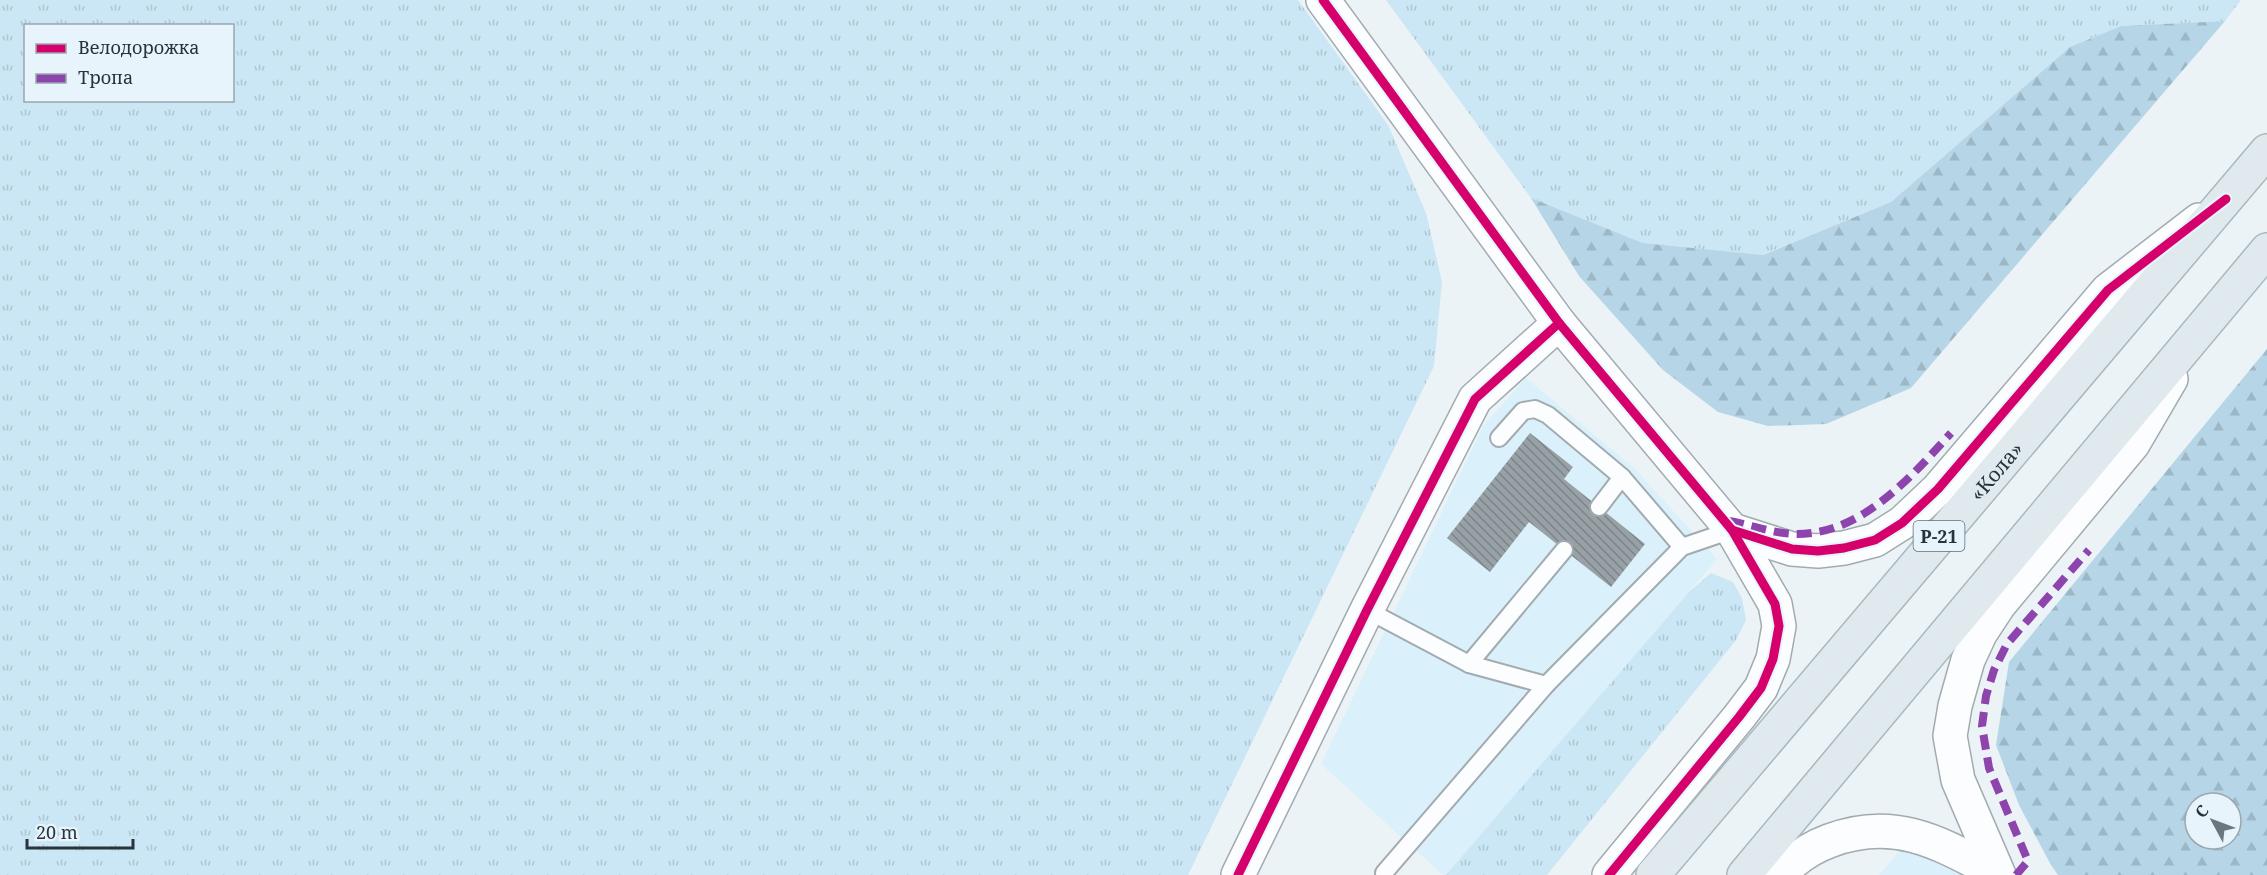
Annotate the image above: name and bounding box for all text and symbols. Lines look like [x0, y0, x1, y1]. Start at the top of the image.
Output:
legend [24, 24, 234, 102]
text: Велодорожка [78, 35, 200, 59]
text: Тропа [78, 65, 133, 89]
street label: «Кола» [1963, 435, 2029, 506]
road number: Р-21 [1914, 521, 1964, 551]
north arrow [2183, 791, 2243, 851]
text: С [2190, 800, 2213, 822]
scale bar [27, 812, 134, 850]
text: 20 m [36, 820, 78, 844]

